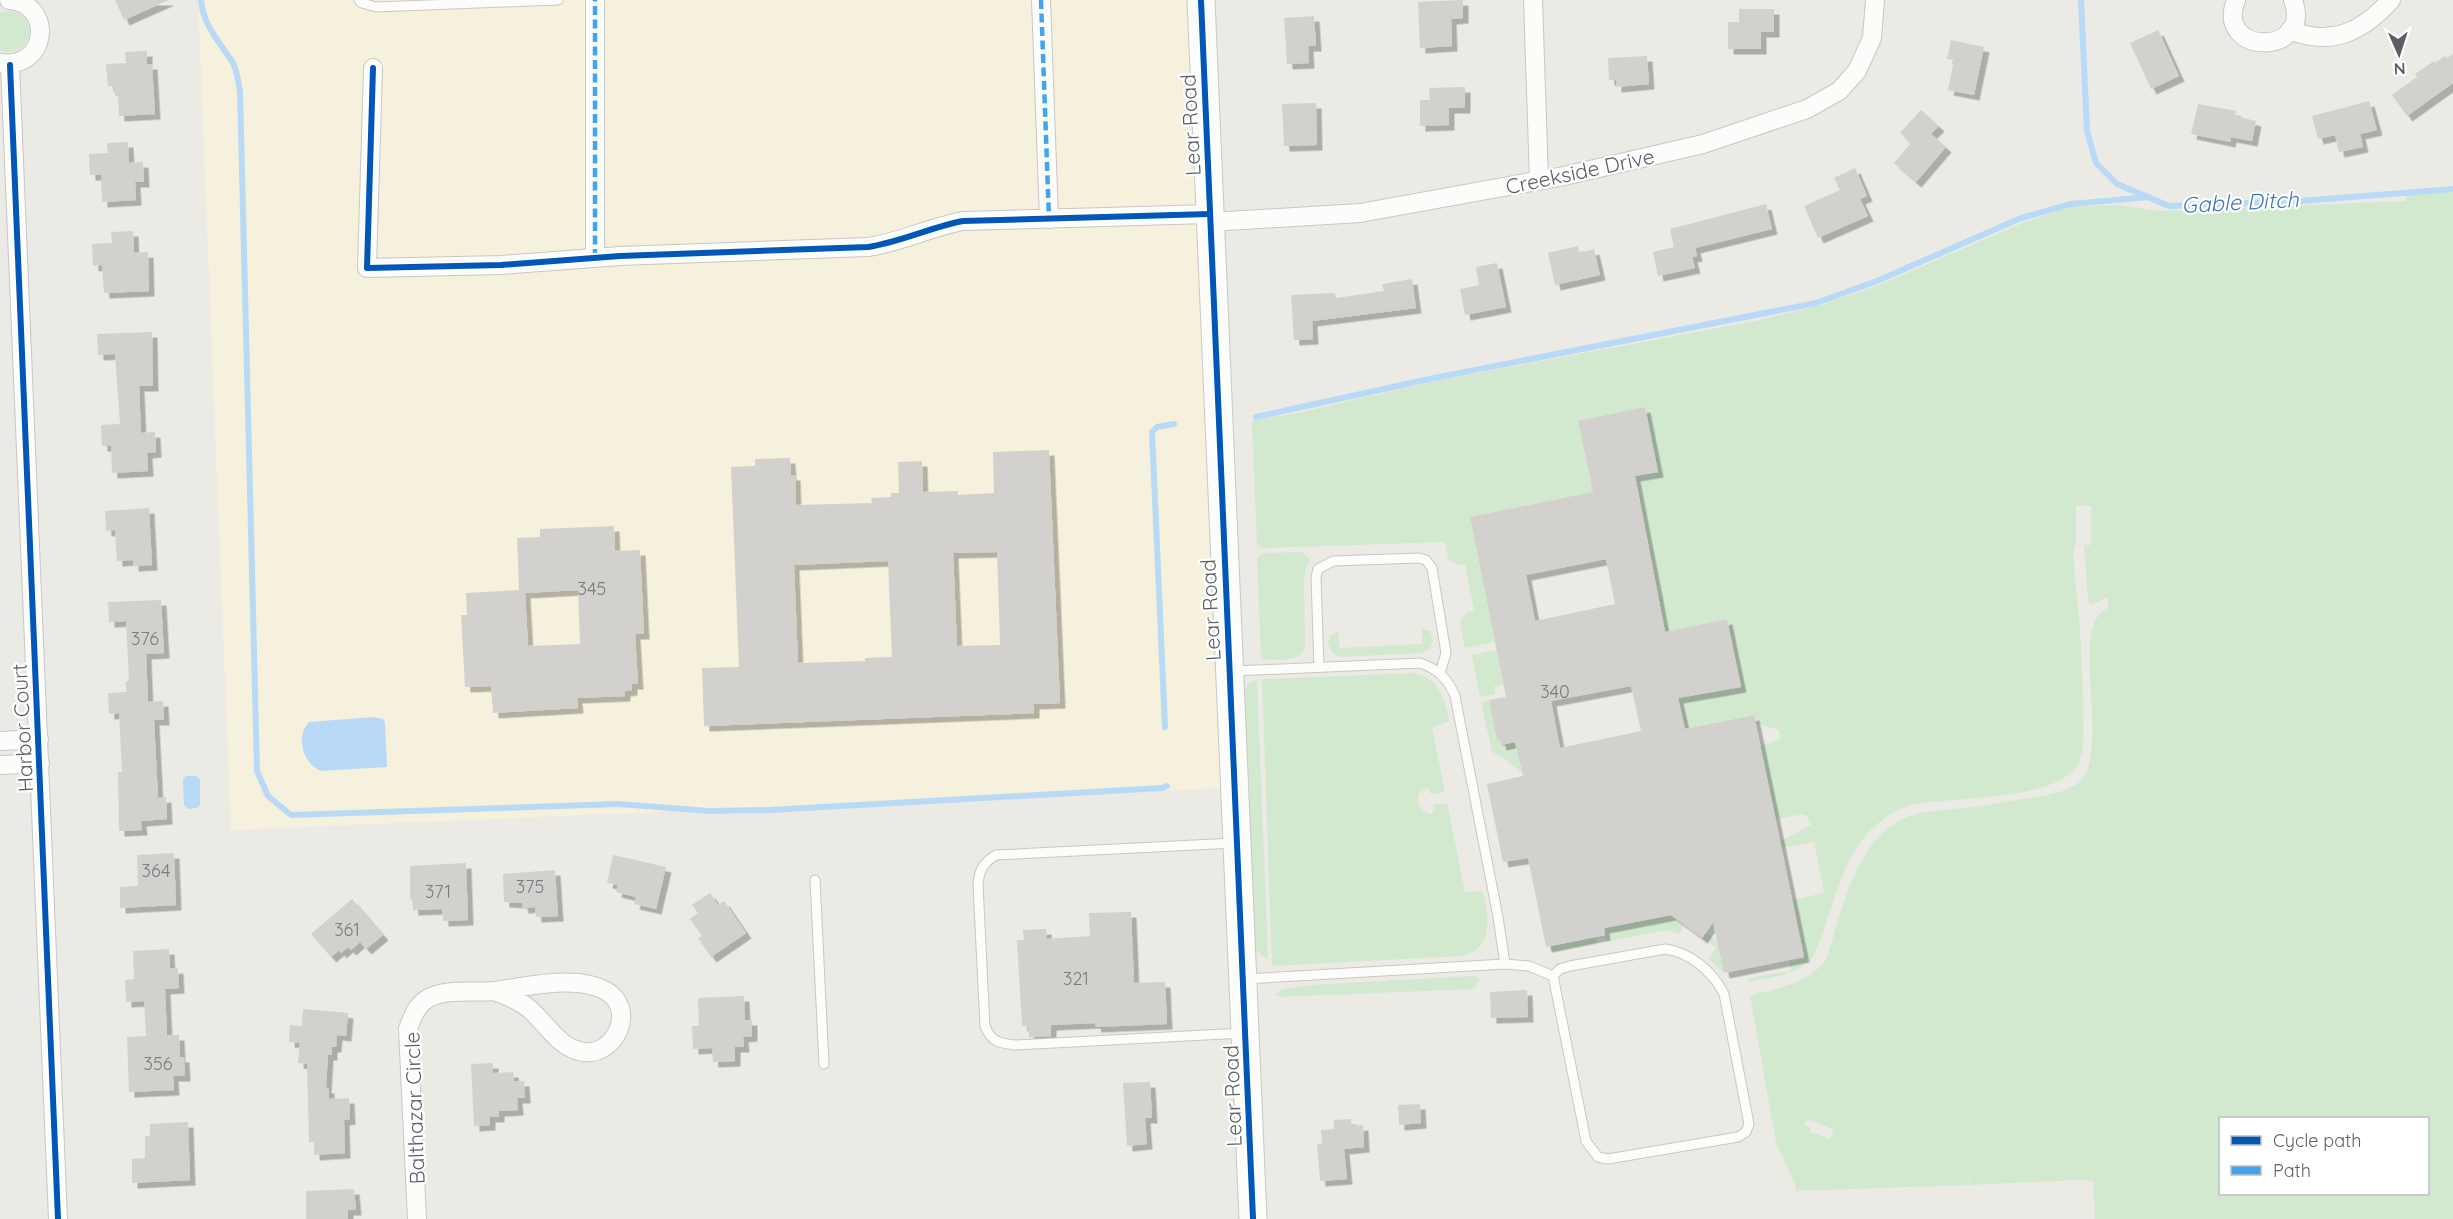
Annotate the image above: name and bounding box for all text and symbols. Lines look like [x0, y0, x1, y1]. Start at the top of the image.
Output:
north arrow [2369, 24, 2429, 84]
text: N [2393, 59, 2406, 79]
street label: Lear Road [1174, 74, 1206, 176]
street label: Creekside Drive [1503, 143, 1657, 199]
water label: Gable Ditch [2181, 185, 2300, 219]
street label: Lear Road [1194, 559, 1226, 661]
house number: 345 [578, 577, 606, 600]
house number: 376 [131, 627, 159, 650]
street label: Harbor Court [6, 663, 38, 793]
house number: 340 [1540, 680, 1570, 703]
house number: 364 [142, 859, 170, 882]
house number: 375 [516, 875, 544, 898]
house number: 371 [425, 880, 451, 903]
house number: 361 [334, 918, 360, 941]
house number: 321 [1063, 967, 1089, 990]
street label: Balthazar Circle [398, 1031, 430, 1185]
street label: Lear Road [1217, 1045, 1247, 1147]
house number: 356 [144, 1052, 173, 1075]
legend [2219, 1117, 2429, 1195]
text: Cycle path [2273, 1129, 2361, 1152]
text: Path [2273, 1159, 2311, 1182]

